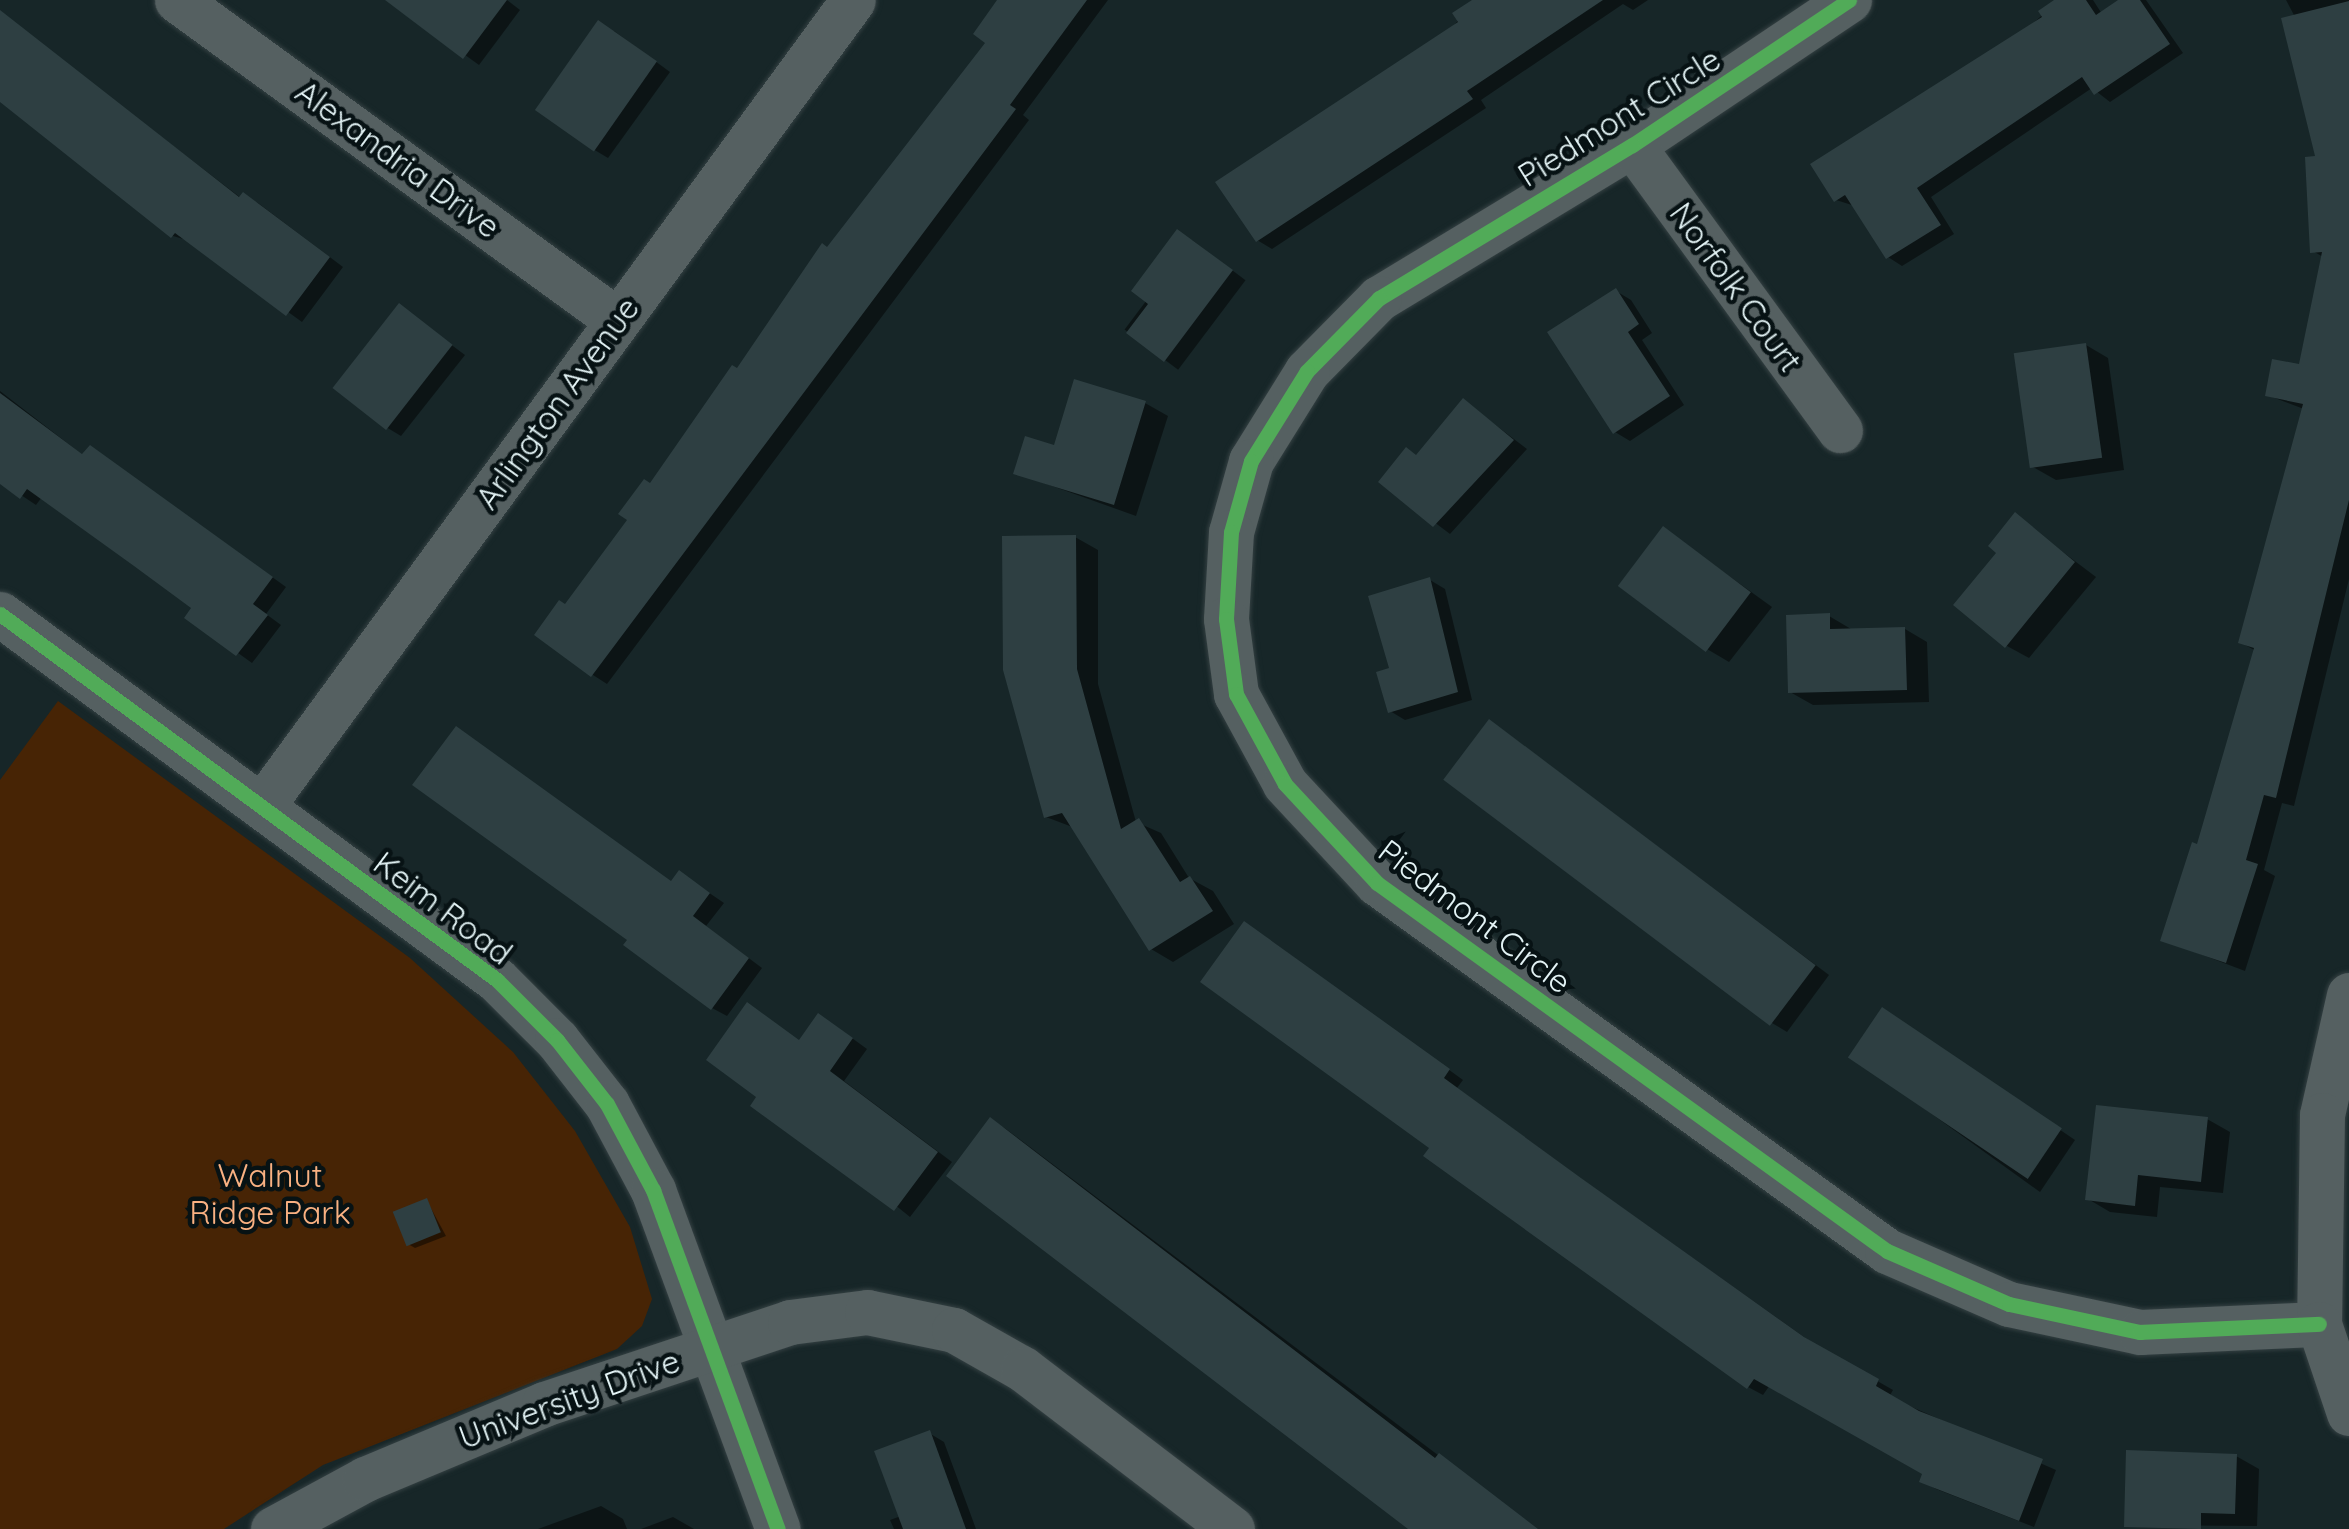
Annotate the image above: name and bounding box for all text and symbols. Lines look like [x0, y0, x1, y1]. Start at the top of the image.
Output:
street label: Piedmont Circle [1511, 40, 1727, 194]
street label: Alexandria Drive [289, 72, 507, 246]
street label: Norfolk Court [1662, 195, 1810, 379]
street label: Arlington Avenue [467, 290, 647, 516]
street label: Piedmont Circle [1371, 831, 1579, 1001]
street label: Keim Road [366, 844, 520, 972]
park label: Walnut Ridge Park [189, 1157, 351, 1232]
street label: University Drive [453, 1341, 685, 1457]

